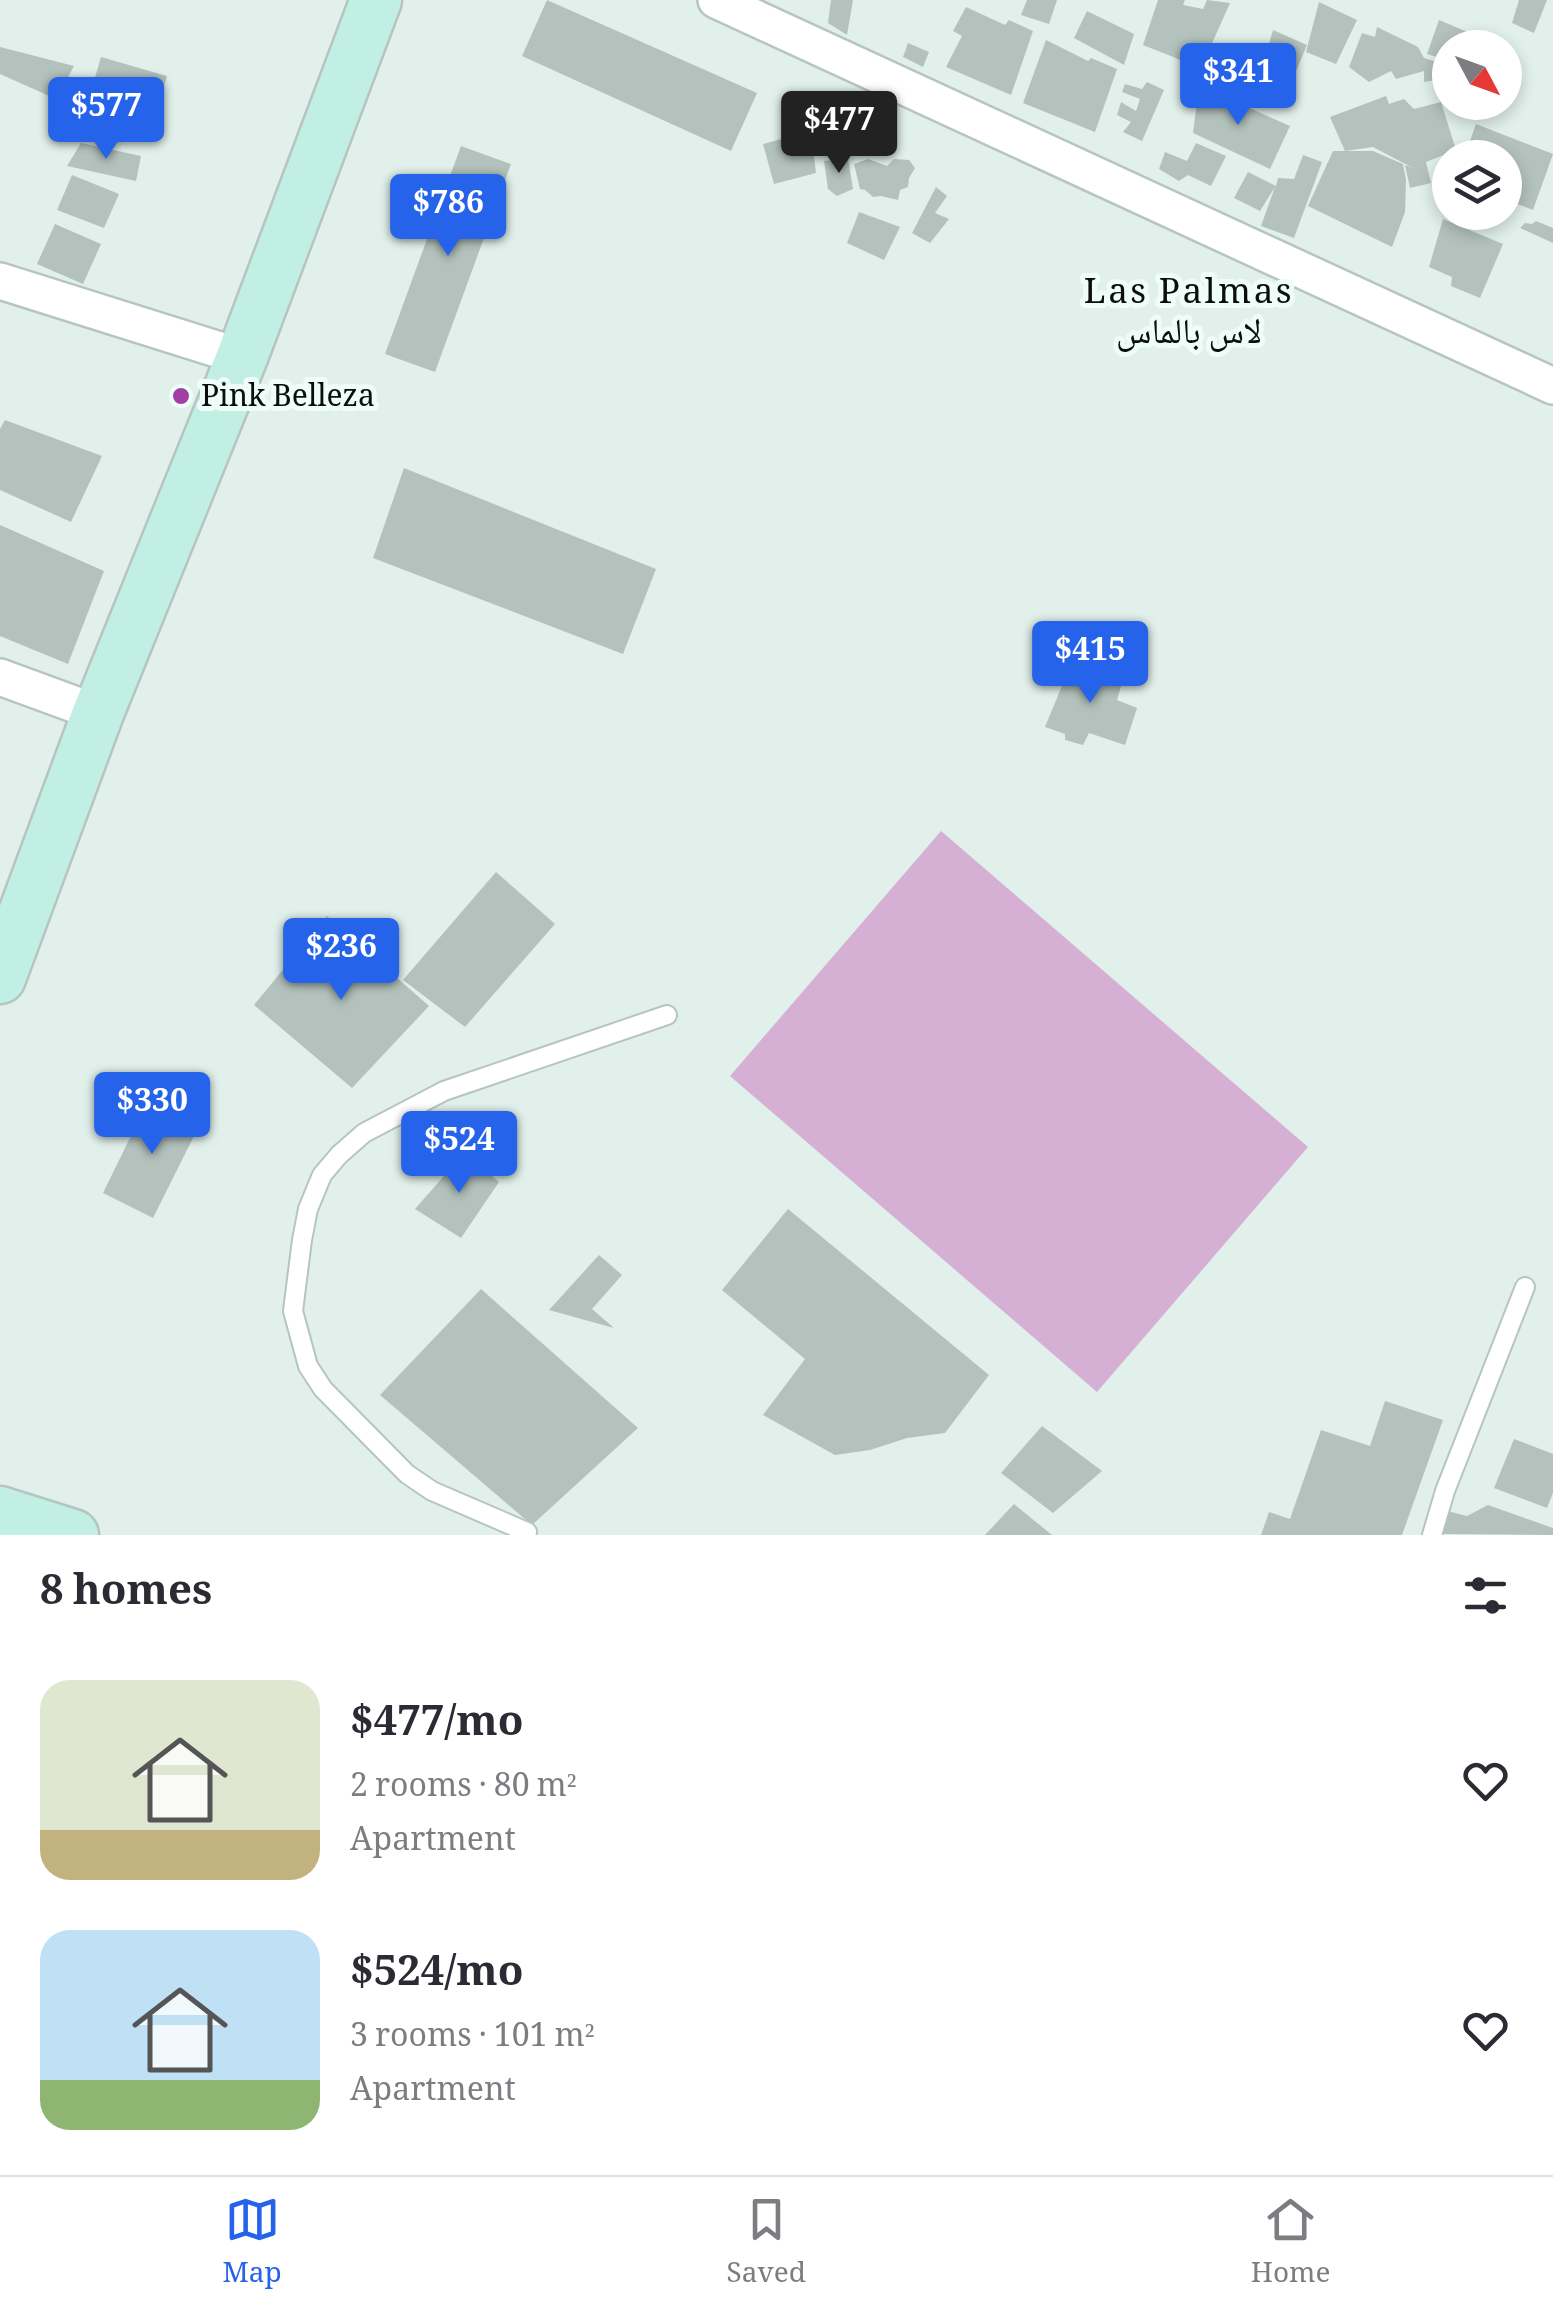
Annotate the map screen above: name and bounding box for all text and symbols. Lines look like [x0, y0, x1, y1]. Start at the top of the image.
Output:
north arrow [1432, 30, 1522, 120]
map controls [1432, 30, 1522, 230]
pin: $341 [1179, 43, 1297, 128]
text: $341 [1202, 48, 1274, 102]
pin: $577 [47, 77, 165, 162]
text: $577 [70, 82, 142, 136]
pin: $477 [780, 91, 898, 176]
text: $477 [803, 96, 875, 150]
button: layers [1432, 140, 1522, 230]
pin: $786 [389, 174, 507, 259]
text: $786 [412, 179, 484, 233]
district label: Las Palmas لاس بالماس [1084, 266, 1294, 365]
place label: Pink Belleza [201, 374, 375, 425]
marker: Pink Belleza [170, 385, 192, 407]
pin: $415 [1031, 621, 1149, 706]
text: $415 [1054, 626, 1126, 680]
pin: $236 [282, 918, 400, 1003]
text: $236 [305, 923, 377, 977]
pin: $330 [93, 1072, 211, 1157]
text: $330 [116, 1077, 188, 1131]
pin: $524 [400, 1111, 518, 1196]
text: $524 [423, 1116, 495, 1170]
text: 8 homes [40, 1559, 212, 1631]
icon: filters [1458, 1568, 1513, 1623]
text: $477/mo [350, 1690, 523, 1762]
icon: home [120, 1720, 240, 1840]
icon: heart [1458, 1753, 1513, 1808]
text: 2 rooms · 80 m² [350, 1762, 576, 1816]
text: Apartment [350, 1816, 516, 1870]
text: $524/mo [350, 1940, 523, 2012]
icon: home [120, 1970, 240, 2090]
icon: heart [1458, 2003, 1513, 2058]
text: 3 rooms · 101 m² [350, 2012, 594, 2066]
text: Apartment [350, 2066, 516, 2120]
tab: Map [222, 2192, 282, 2300]
tab: Saved [727, 2192, 806, 2300]
tab: Home [1251, 2192, 1331, 2300]

